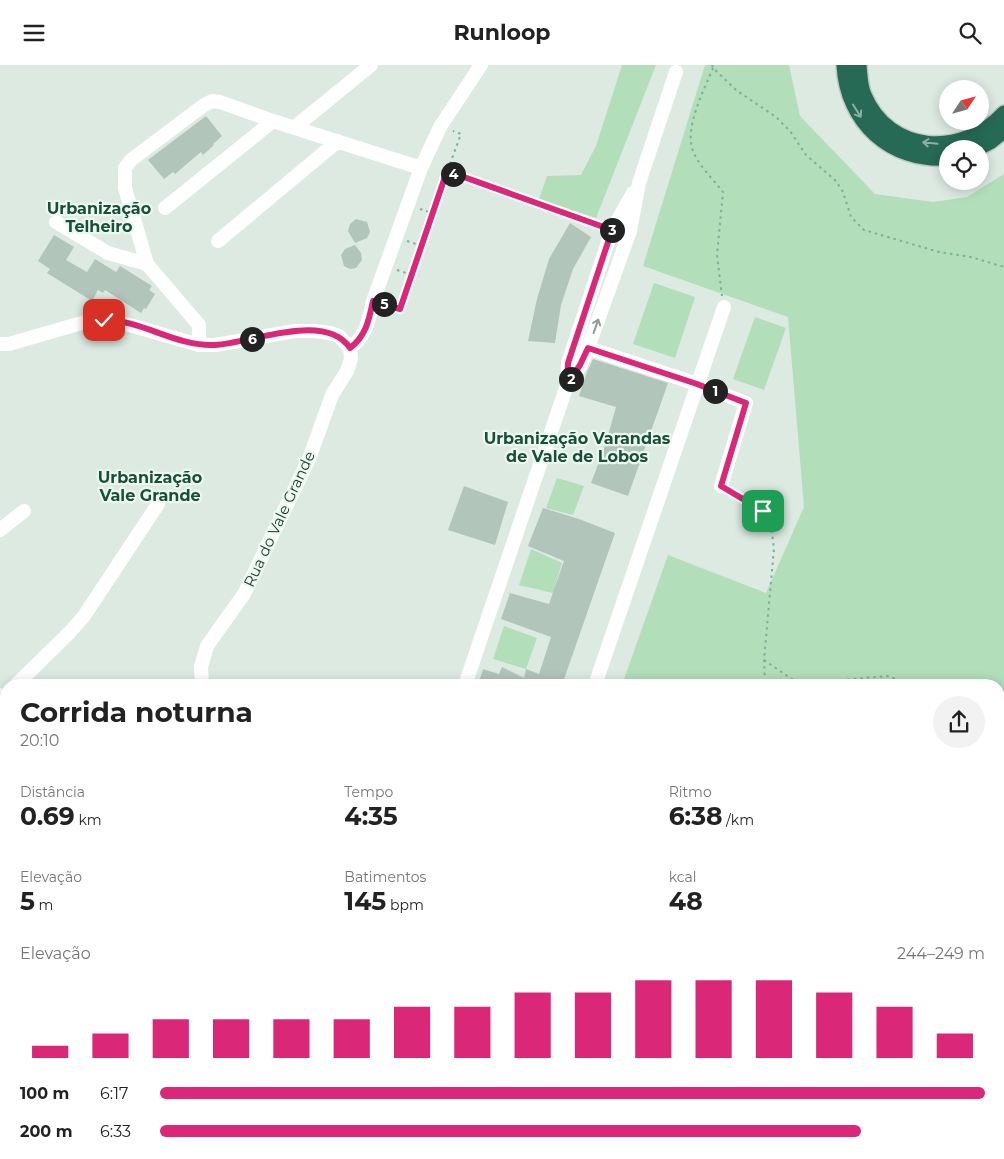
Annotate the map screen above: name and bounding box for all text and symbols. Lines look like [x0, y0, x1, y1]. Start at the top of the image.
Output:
icon: menu [20, 19, 48, 47]
text: Runloop [453, 19, 551, 46]
icon: search [956, 19, 984, 47]
north arrow [939, 80, 989, 130]
map controls [939, 80, 989, 190]
one-way arrow [852, 104, 862, 118]
one-way arrow [922, 138, 938, 148]
button: locate [939, 140, 989, 190]
pin: 4 [440, 161, 466, 187]
text: 4 [449, 165, 458, 183]
district label: Urbanização Telheiro [47, 199, 151, 236]
pin: 3 [600, 217, 624, 243]
text: 3 [608, 221, 617, 239]
pin: 5 [372, 291, 396, 317]
text: 5 [380, 295, 389, 313]
pin [83, 299, 125, 341]
icon: check [90, 306, 118, 334]
one-way arrow [592, 318, 601, 334]
pin: 6 [240, 327, 264, 351]
text: 6 [248, 330, 257, 348]
pin: 2 [558, 367, 584, 391]
text: 2 [567, 370, 576, 388]
pin: 1 [702, 379, 728, 403]
text: 1 [713, 382, 718, 400]
district label: Urbanização Varandas de Vale de Lobos [484, 429, 671, 466]
street label: Rua do Vale Grande [239, 448, 319, 590]
district label: Urbanização Vale Grande [98, 468, 202, 505]
pin [742, 490, 784, 532]
icon: arrive [749, 497, 777, 525]
text: Corrida noturna [20, 695, 253, 729]
button: share [933, 696, 985, 748]
text: 20:10 [20, 731, 59, 750]
text: Distância [20, 783, 85, 801]
text: Tempo [344, 783, 393, 801]
text: Ritmo [669, 783, 712, 801]
text: 0.69 [20, 801, 75, 831]
text: 4:35 [344, 801, 398, 831]
text: 6:38 [669, 801, 722, 831]
text: km [75, 811, 102, 829]
text: /km [722, 811, 754, 829]
text: Elevação [20, 868, 82, 886]
text: Batimentos [344, 868, 426, 886]
text: kcal [669, 868, 697, 886]
text: 5 [20, 886, 35, 916]
text: 145 [344, 886, 386, 916]
text: 48 [669, 886, 703, 916]
text: m [35, 896, 53, 914]
text: bpm [386, 896, 424, 914]
text: Elevação [20, 944, 91, 963]
text: 244–249 m [897, 944, 985, 963]
text: 100 m [20, 1084, 69, 1103]
text: 6:17 [100, 1084, 128, 1103]
text: 200 m [20, 1122, 72, 1141]
text: 6:33 [100, 1122, 131, 1141]

